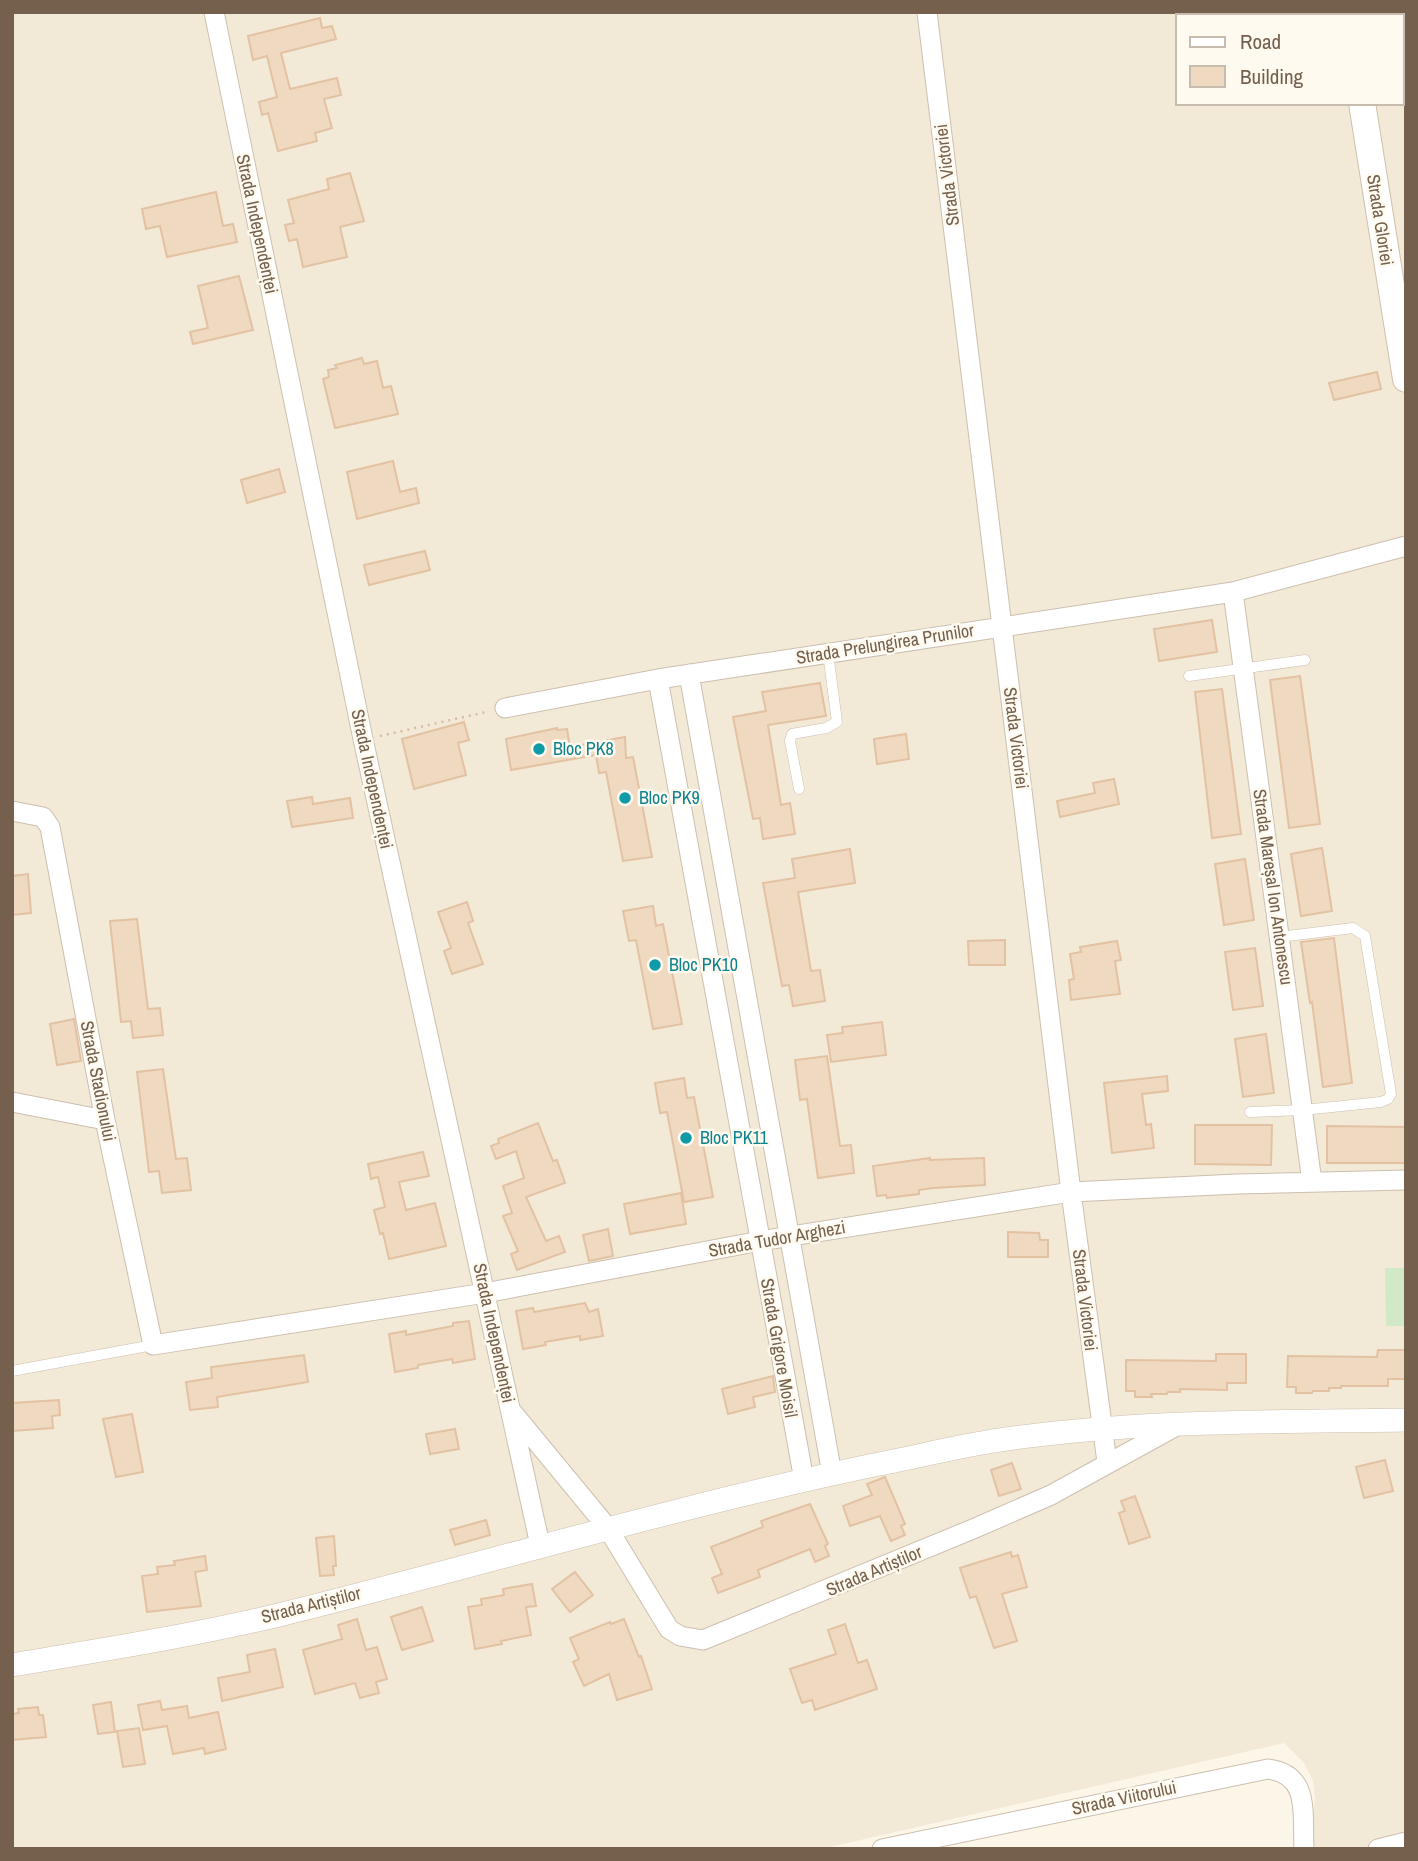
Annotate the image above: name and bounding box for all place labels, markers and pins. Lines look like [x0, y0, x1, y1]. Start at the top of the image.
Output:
place label: Bloc PK8 [553, 736, 614, 761]
marker: Bloc PK8 [531, 741, 547, 757]
place label: Bloc PK9 [639, 785, 700, 810]
marker: Bloc PK9 [617, 790, 633, 806]
place label: Bloc PK10 [669, 952, 738, 977]
marker: Bloc PK10 [647, 957, 663, 973]
place label: Bloc PK11 [700, 1125, 769, 1150]
marker: Bloc PK11 [678, 1130, 694, 1146]

